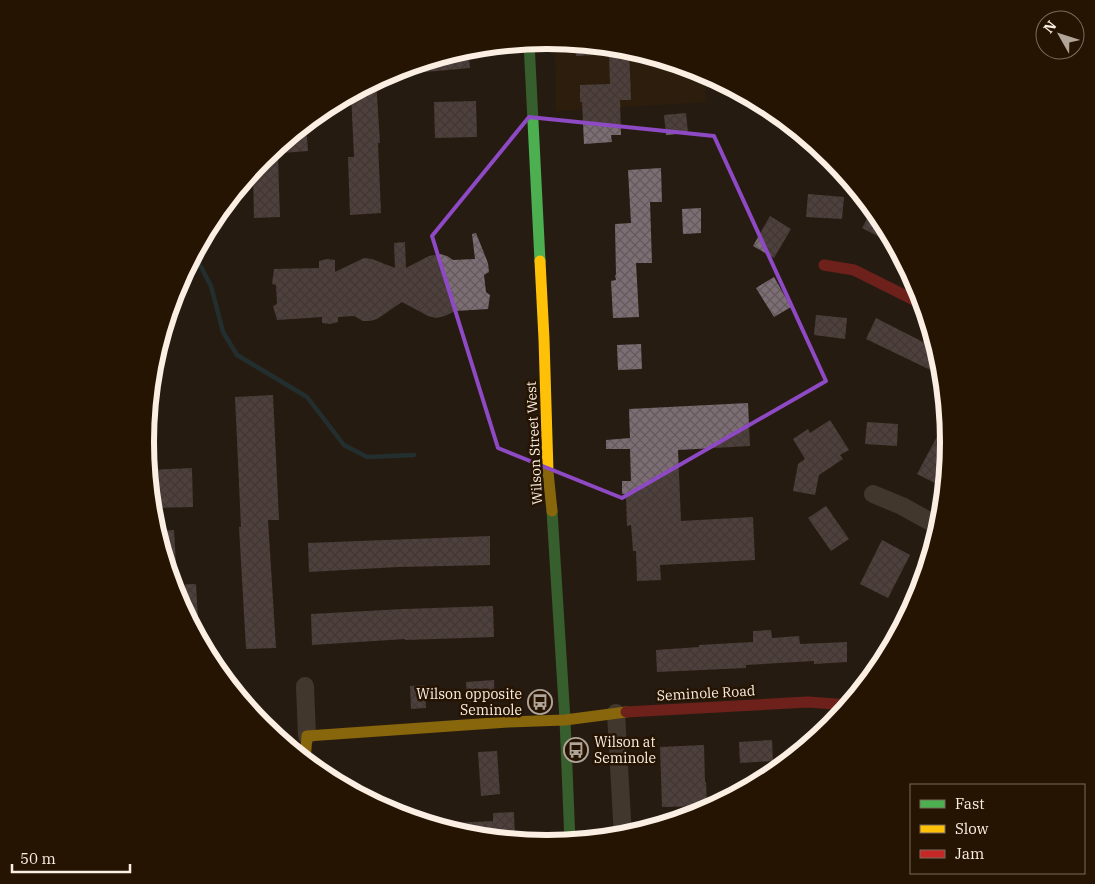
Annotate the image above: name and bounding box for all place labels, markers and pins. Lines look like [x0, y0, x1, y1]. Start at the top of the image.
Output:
place label: Wilson opposite Seminole [416, 685, 522, 719]
bus stop icon: Wilson opposite Seminole [527, 689, 553, 715]
place label: Wilson at Seminole [594, 733, 656, 767]
bus stop icon: Wilson at Seminole [563, 737, 589, 763]

